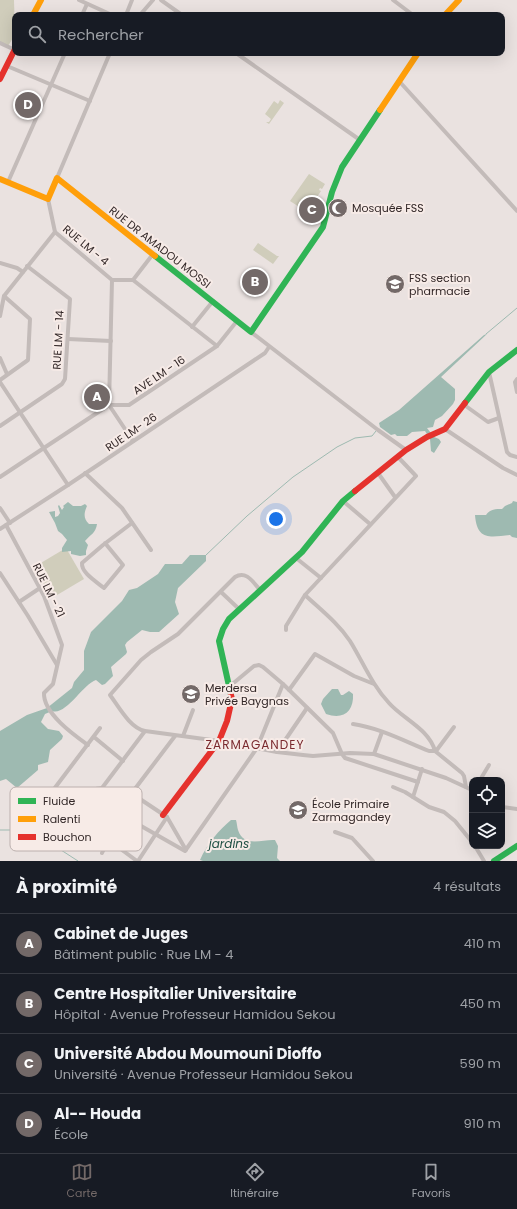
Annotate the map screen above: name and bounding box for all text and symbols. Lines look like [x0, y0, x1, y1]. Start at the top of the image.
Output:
search box [12, 12, 505, 56]
icon: search [26, 23, 48, 45]
text: Rechercher [58, 24, 144, 45]
pin: D [15, 90, 41, 120]
pin: C [299, 195, 325, 225]
mosque icon: Mosquée FSS [327, 197, 349, 219]
place label: Mosquée FSS [352, 200, 424, 216]
street label: RUE DR AMADOU MOSSI [106, 202, 214, 292]
street label: RUE LM - 4 [59, 221, 113, 269]
pin: B [242, 267, 268, 297]
place label: FSS section pharmacie [409, 270, 470, 299]
school or university icon: FSS section pharmacie [384, 273, 406, 295]
street label: RUE LM - 14 [48, 310, 68, 370]
street label: AVE LM - 16 [130, 352, 188, 398]
pin: A [84, 382, 110, 412]
street label: RUE LM- 26 [102, 409, 160, 455]
your location [266, 509, 286, 529]
street label: RUE LM - 21 [29, 560, 69, 620]
place label: Merdersa Privée Baygnas [205, 680, 289, 709]
school or university icon: Merdersa Privée Baygnas [180, 683, 202, 705]
district label: ZARMAGANDEY [206, 736, 304, 753]
map controls [469, 777, 505, 849]
button: locate [469, 777, 505, 813]
legend [10, 787, 142, 851]
text: Fluide [43, 793, 75, 809]
place label: École Primaire Zarmagandey [312, 796, 391, 825]
school or university icon: École Primaire Zarmagandey [287, 799, 309, 821]
text: Ralenti [43, 811, 81, 827]
button: layers [469, 813, 505, 849]
text: Bouchon [43, 829, 92, 845]
water label: jardins [207, 835, 249, 852]
text: À proximité [16, 875, 117, 899]
text: 4 résultats [433, 877, 501, 896]
text: Cabinet de Juges [54, 923, 188, 944]
text: A [24, 934, 34, 953]
text: 410 m [464, 934, 501, 953]
text: Bâtiment public · Rue LM - 4 [54, 945, 233, 964]
text: Centre Hospitalier Universitaire [54, 983, 297, 1004]
text: B [25, 994, 33, 1013]
text: 450 m [460, 994, 501, 1013]
text: Hôpital · Avenue Professeur Hamidou Sekou [54, 1005, 336, 1024]
text: Université Abdou Moumouni Dioffo [54, 1043, 322, 1064]
text: C [24, 1054, 34, 1073]
text: 590 m [460, 1054, 501, 1073]
text: Université · Avenue Professeur Hamidou Sekou [54, 1065, 353, 1084]
text: Al-- Houda [54, 1103, 141, 1124]
text: D [24, 1114, 34, 1133]
text: 910 m [464, 1114, 501, 1133]
text: École [54, 1125, 88, 1144]
tab: Carte [66, 1161, 97, 1202]
tab: Itinéraire [230, 1161, 279, 1202]
tab: Favoris [412, 1161, 450, 1202]

